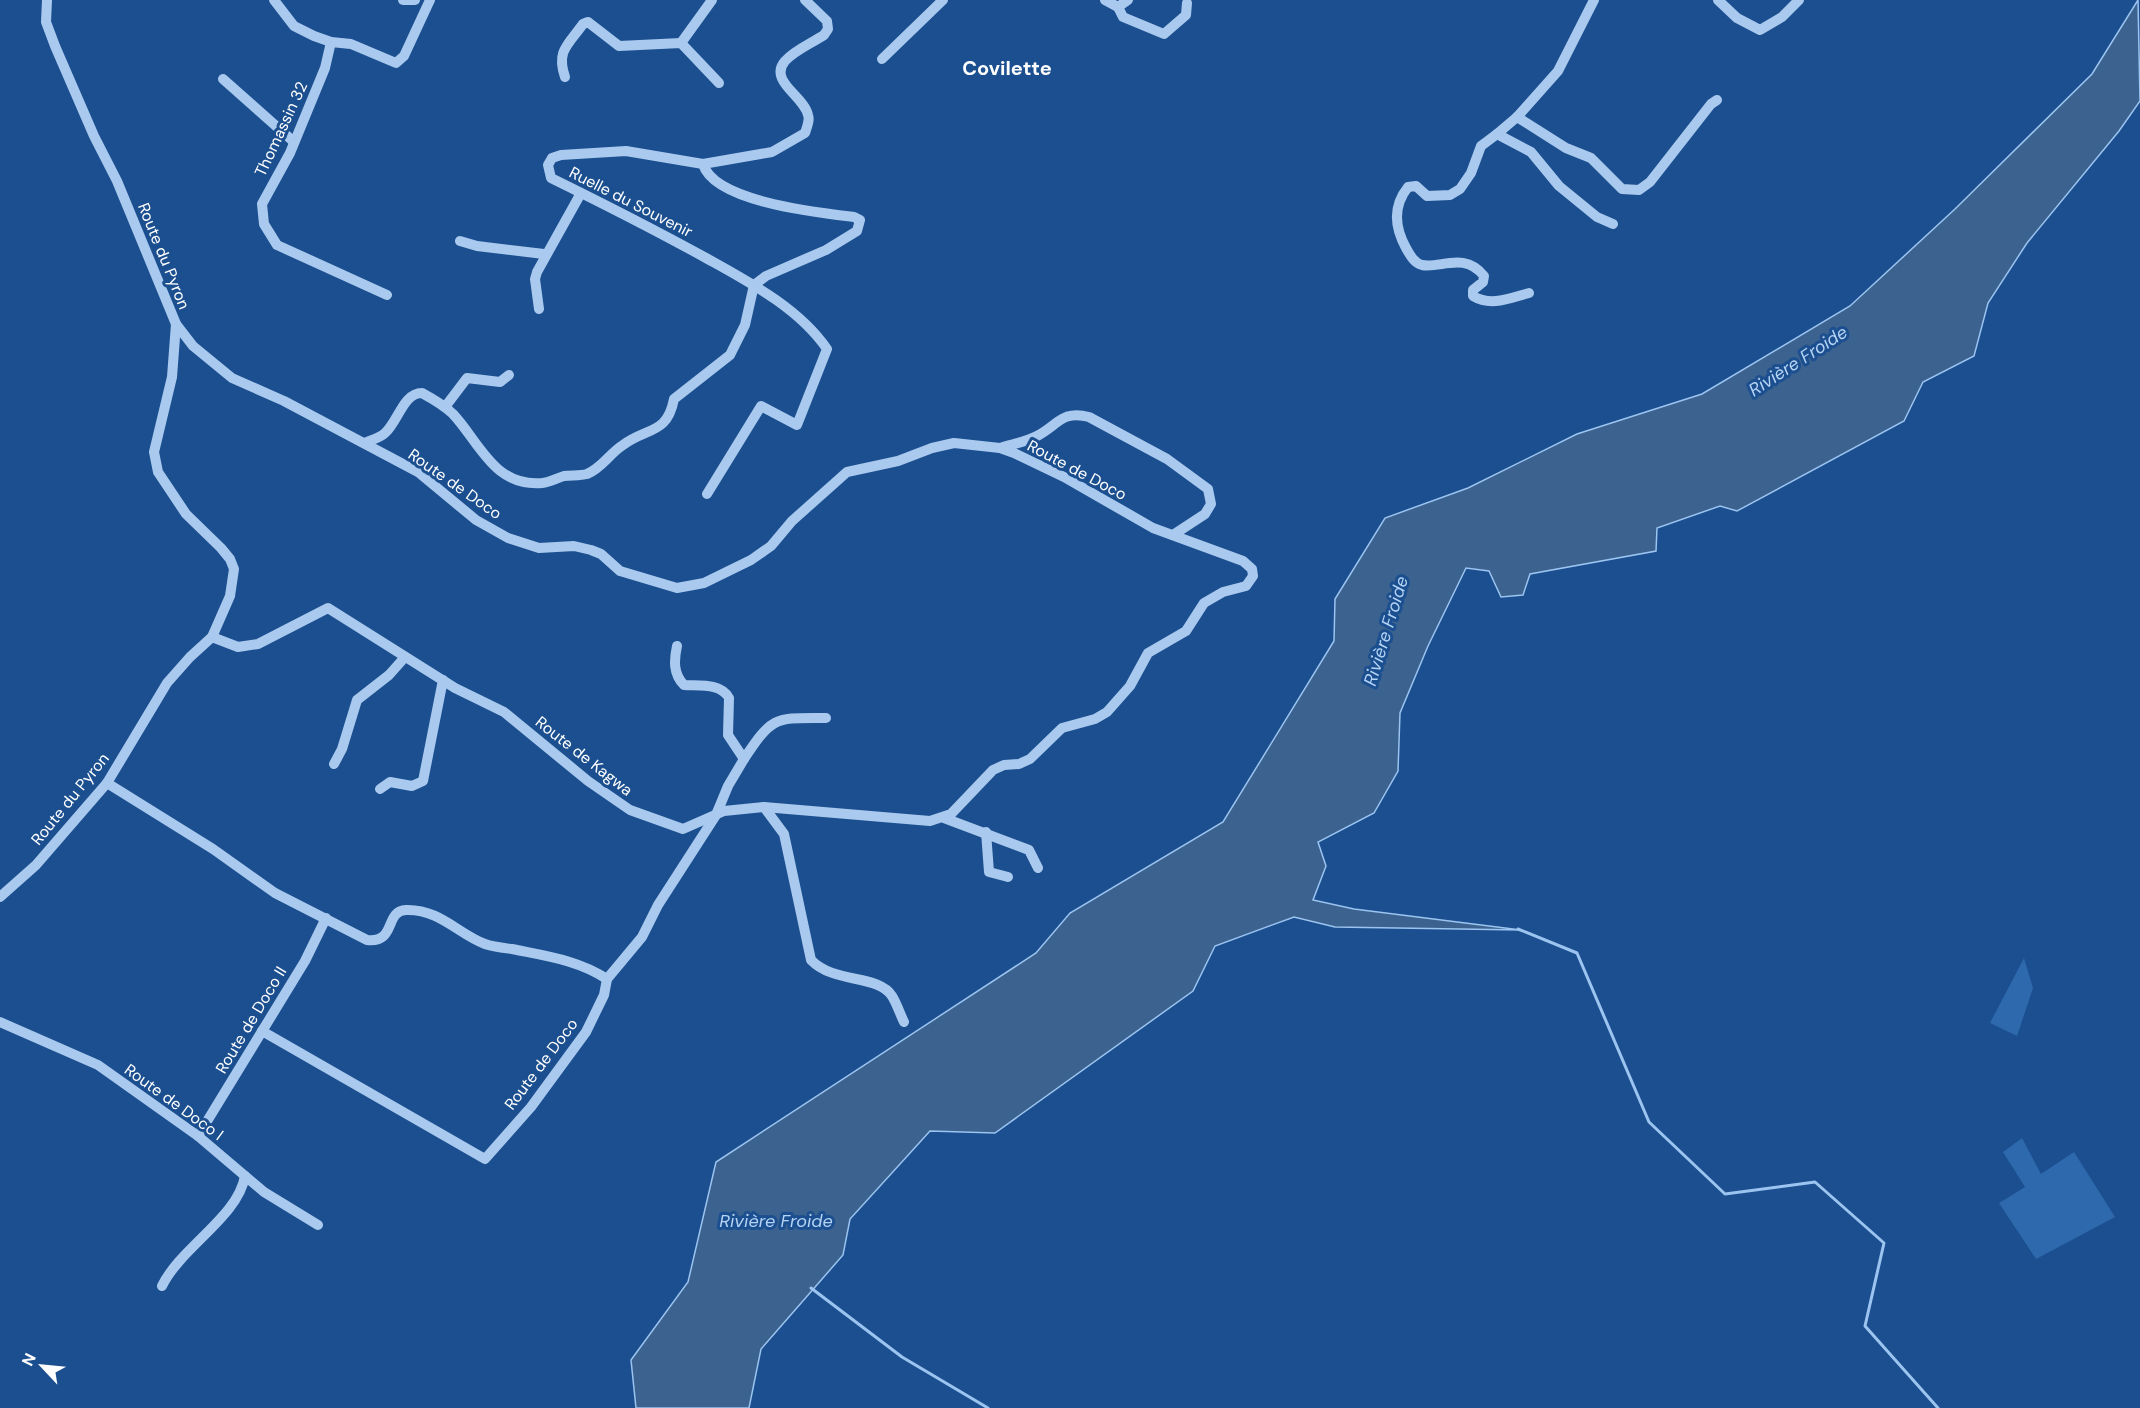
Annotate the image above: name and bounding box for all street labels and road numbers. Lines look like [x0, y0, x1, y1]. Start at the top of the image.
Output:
street label: Thomassin 32 [250, 78, 312, 180]
street label: Ruelle du Souvenir [566, 162, 696, 242]
street label: Route du Pyron [133, 200, 195, 312]
street label: Route de Doco [1024, 435, 1130, 505]
street label: Route de Doco [404, 444, 506, 524]
street label: Route de Kagwa [531, 711, 637, 801]
street label: Route du Pyron [26, 748, 114, 850]
street label: Route de Doco II [211, 963, 291, 1077]
street label: Route de Doco [500, 1014, 582, 1114]
street label: Route de Doco I [120, 1059, 228, 1145]

